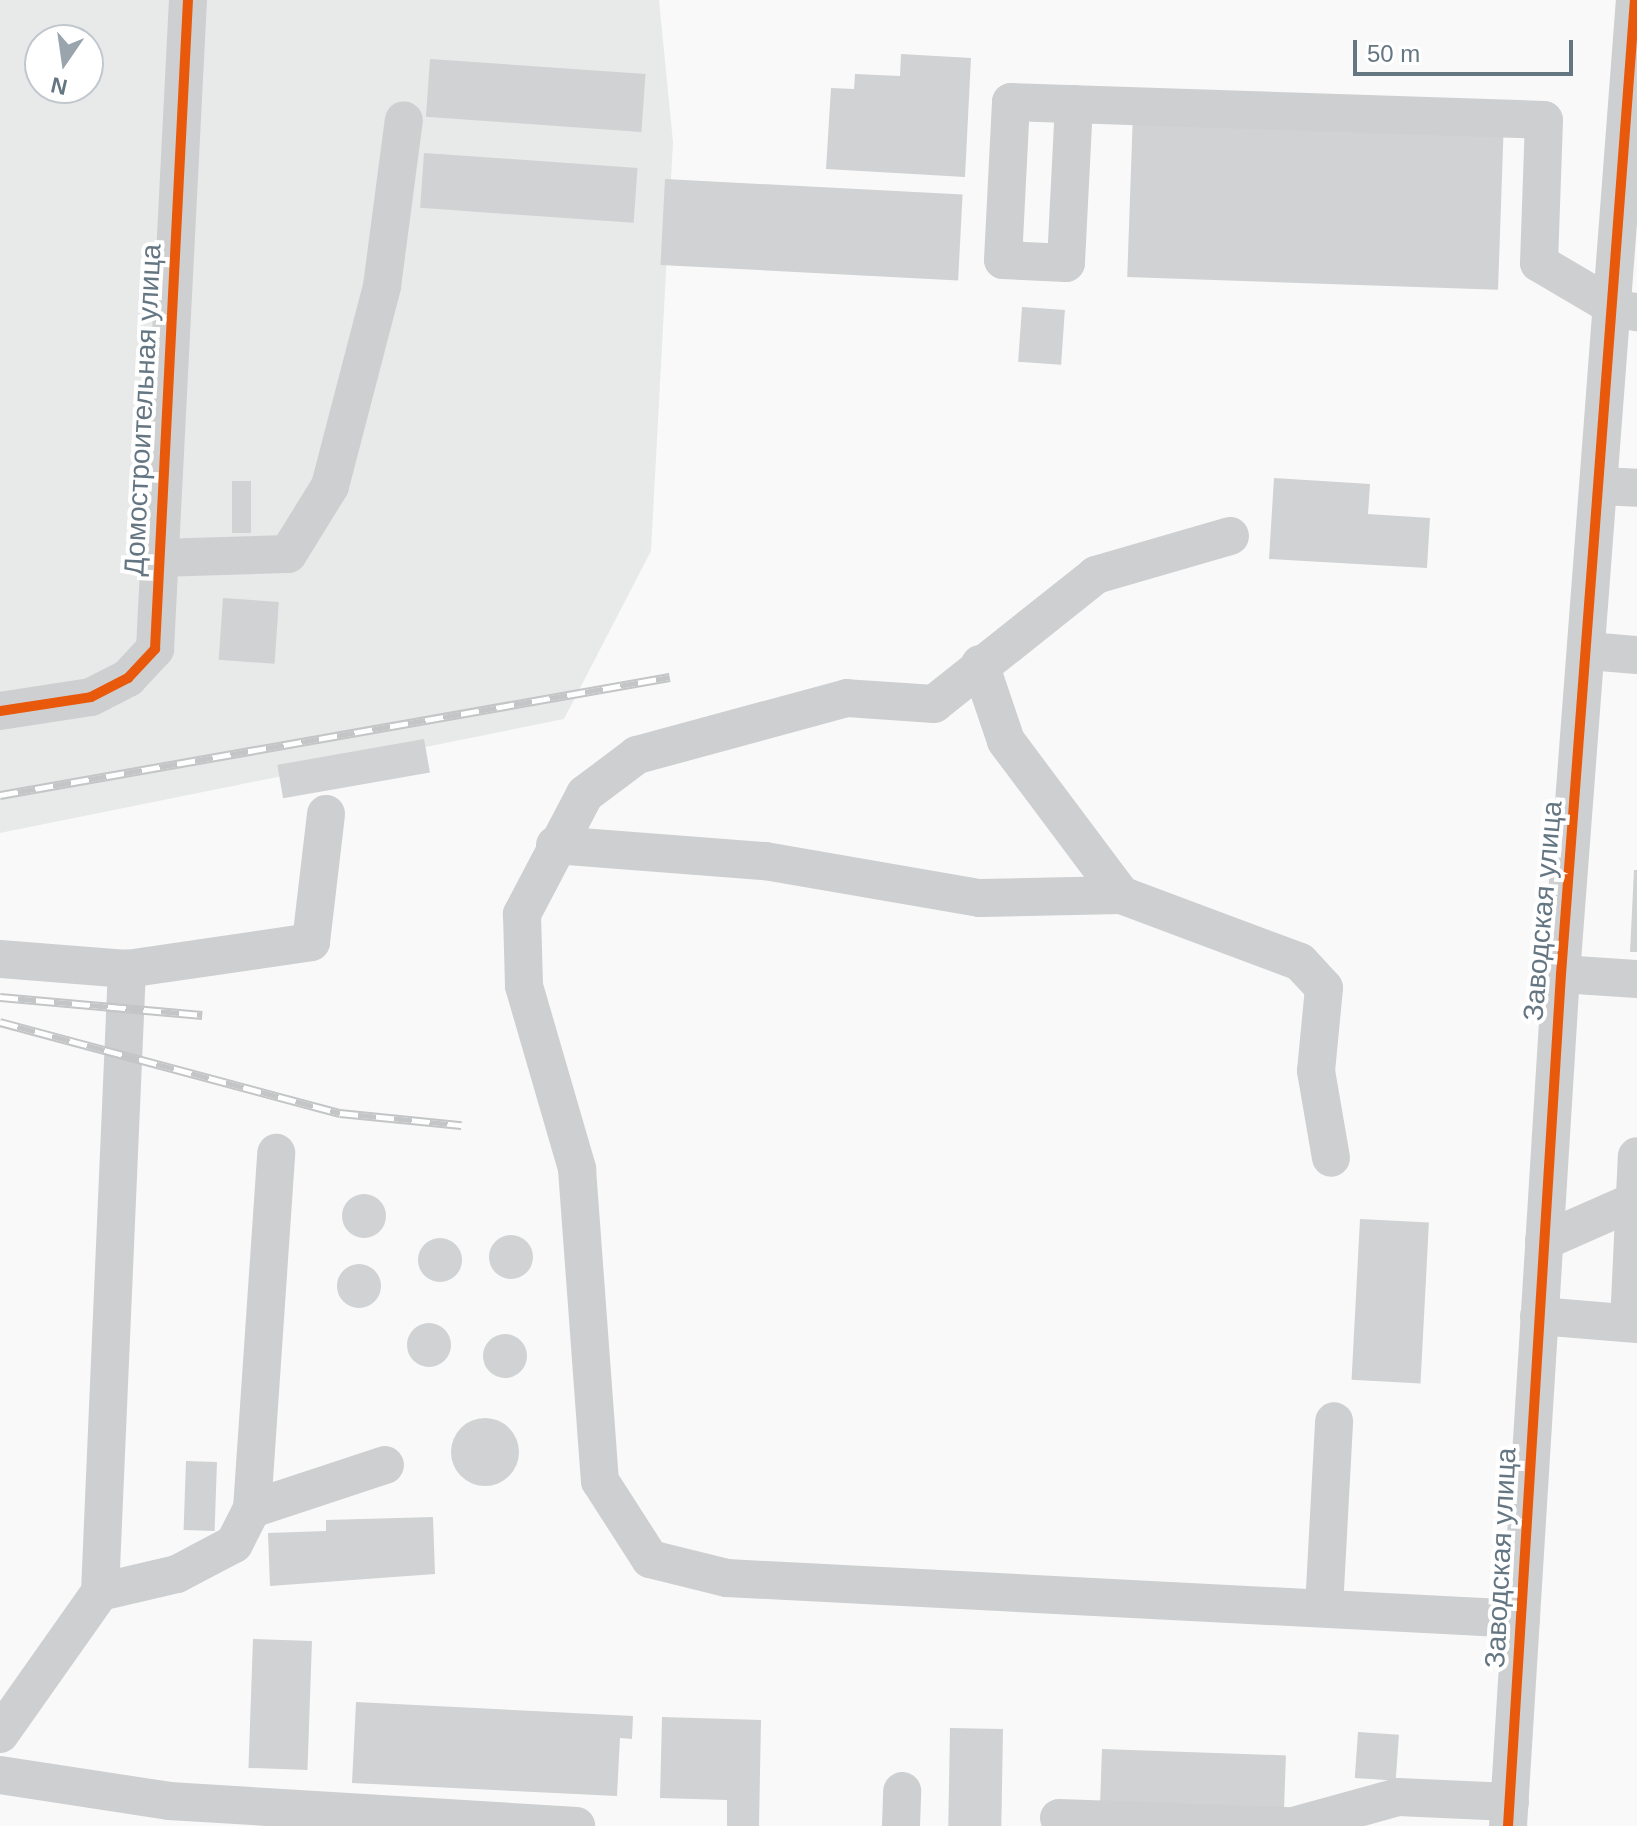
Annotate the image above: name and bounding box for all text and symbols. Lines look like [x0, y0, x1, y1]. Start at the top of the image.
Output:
north arrow [24, 24, 104, 104]
scale bar [1357, 24, 1577, 74]
text: 50 m [1367, 40, 1420, 67]
text: N [48, 72, 69, 100]
street label: Домостроительная улица [118, 243, 168, 577]
street label: Заводская улица [1517, 800, 1569, 1022]
street label: Заводская улица [1478, 1447, 1524, 1669]

